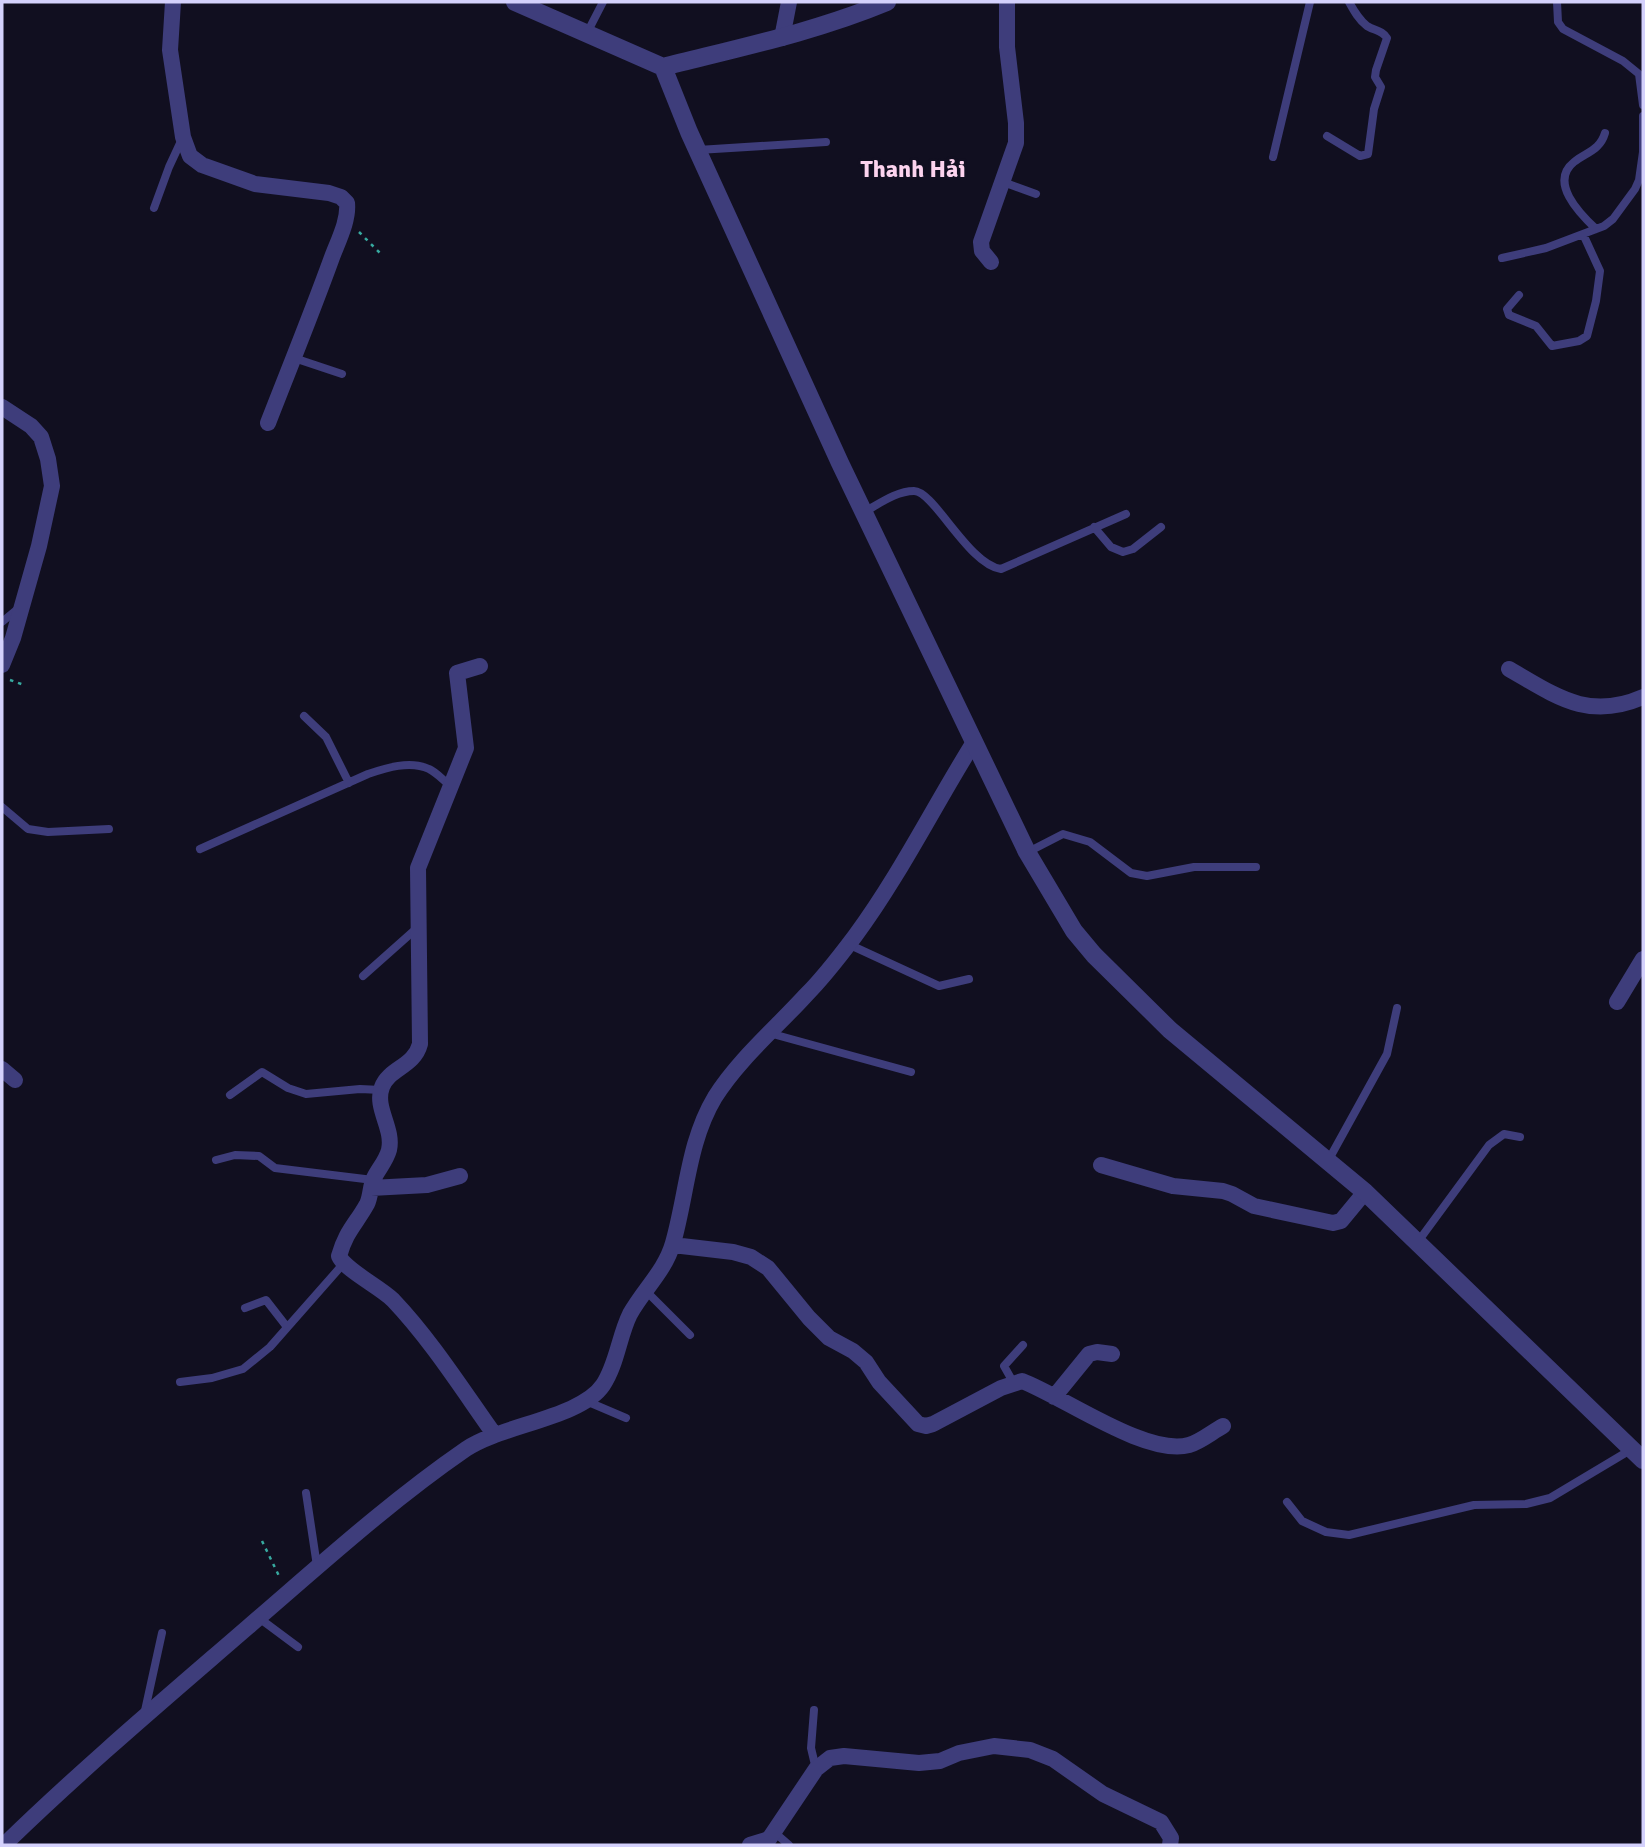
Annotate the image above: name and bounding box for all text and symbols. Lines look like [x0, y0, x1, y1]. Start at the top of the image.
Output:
district label: Thanh Hải [860, 154, 966, 184]

